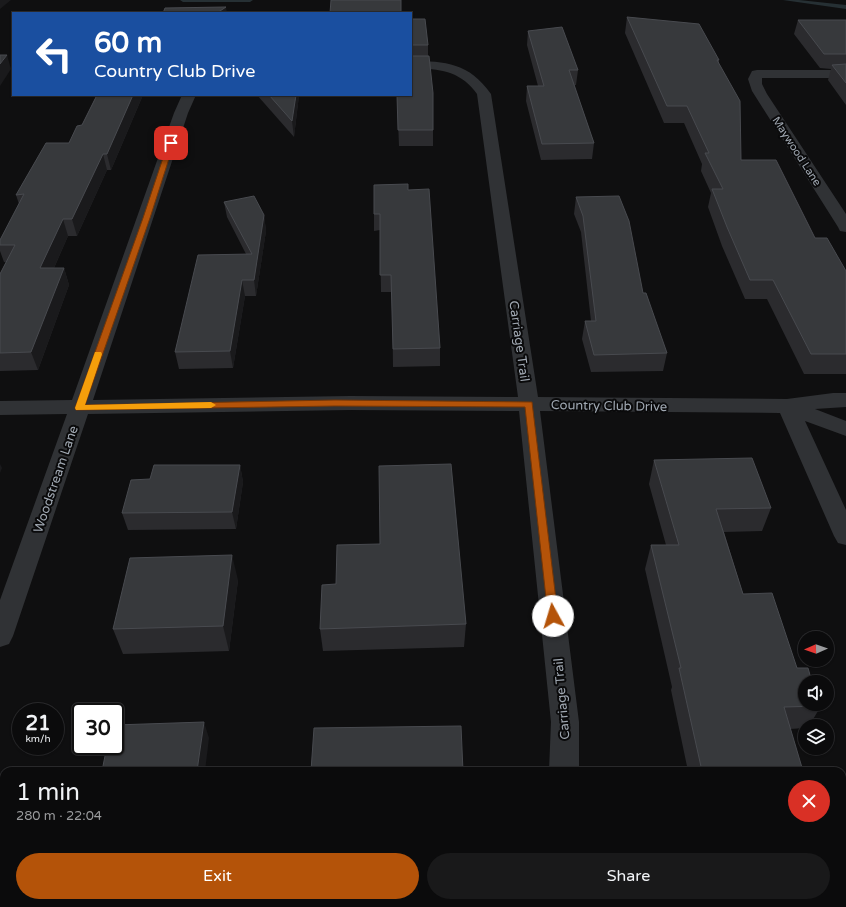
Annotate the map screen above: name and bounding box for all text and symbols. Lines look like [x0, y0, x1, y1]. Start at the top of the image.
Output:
text: 60 m [94, 26, 162, 60]
icon: left [28, 28, 80, 80]
text: Country Club Drive [94, 60, 255, 82]
street label: Maywood Lane [769, 114, 824, 188]
pin [154, 126, 188, 160]
icon: arrive [160, 132, 182, 154]
street label: Carriage Trail [505, 300, 533, 383]
street label: Country Club Drive [551, 397, 667, 415]
street label: Woodstream Lane [30, 424, 82, 535]
position arrow [532, 595, 574, 637]
north arrow [798, 631, 834, 667]
map controls [798, 631, 834, 755]
street label: Carriage Trail [550, 658, 574, 740]
button: sound [798, 675, 834, 711]
speed limit sign: 30 [72, 703, 124, 755]
text: 21 [25, 712, 51, 736]
button: layers [798, 719, 834, 755]
text: km/h [25, 733, 51, 745]
text: 1 min [16, 778, 80, 807]
button: close [788, 780, 830, 822]
text: 280 m · 22:04 [16, 808, 102, 824]
button: Exit [16, 853, 419, 899]
button: Share [427, 853, 830, 899]

